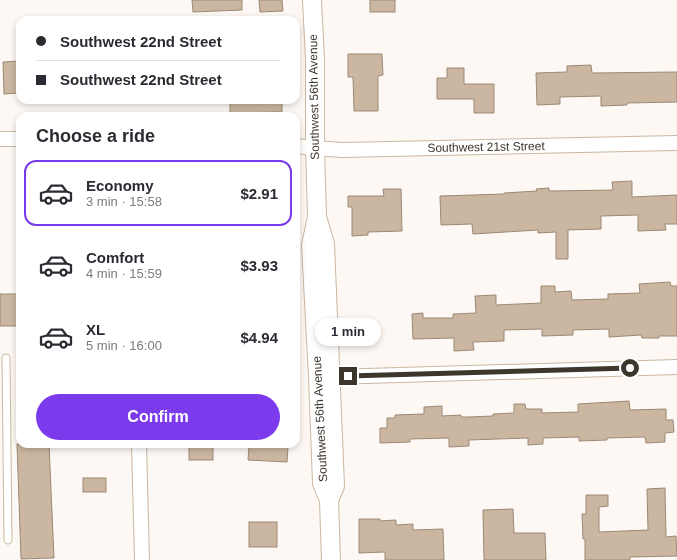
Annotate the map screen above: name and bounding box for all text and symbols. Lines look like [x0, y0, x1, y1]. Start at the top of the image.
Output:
text: Southwest 22nd Street [60, 33, 222, 50]
street label: Southwest 56th Avenue [306, 34, 322, 160]
text: Southwest 22nd Street [60, 71, 222, 88]
text: Choose a ride [36, 126, 155, 146]
street label: Southwest 21st Street [427, 139, 545, 155]
icon: car [38, 175, 74, 211]
text: Economy [86, 177, 154, 194]
text: $2.91 [240, 185, 278, 202]
text: 3 min · 15:58 [86, 194, 162, 209]
icon: car [38, 247, 74, 283]
text: Comfort [86, 249, 144, 266]
text: $3.93 [240, 257, 278, 274]
text: 4 min · 15:59 [86, 266, 162, 281]
callout: 1 min [315, 318, 381, 346]
icon: car [38, 319, 74, 355]
text: XL [86, 321, 105, 338]
text: 1 min [331, 324, 365, 339]
text: $4.94 [240, 329, 278, 346]
text: 5 min · 16:00 [86, 338, 162, 353]
street label: Southwest 56th Avenue [310, 355, 330, 482]
route start [621, 359, 639, 377]
route end [339, 367, 357, 385]
button: Confirm [36, 394, 280, 440]

